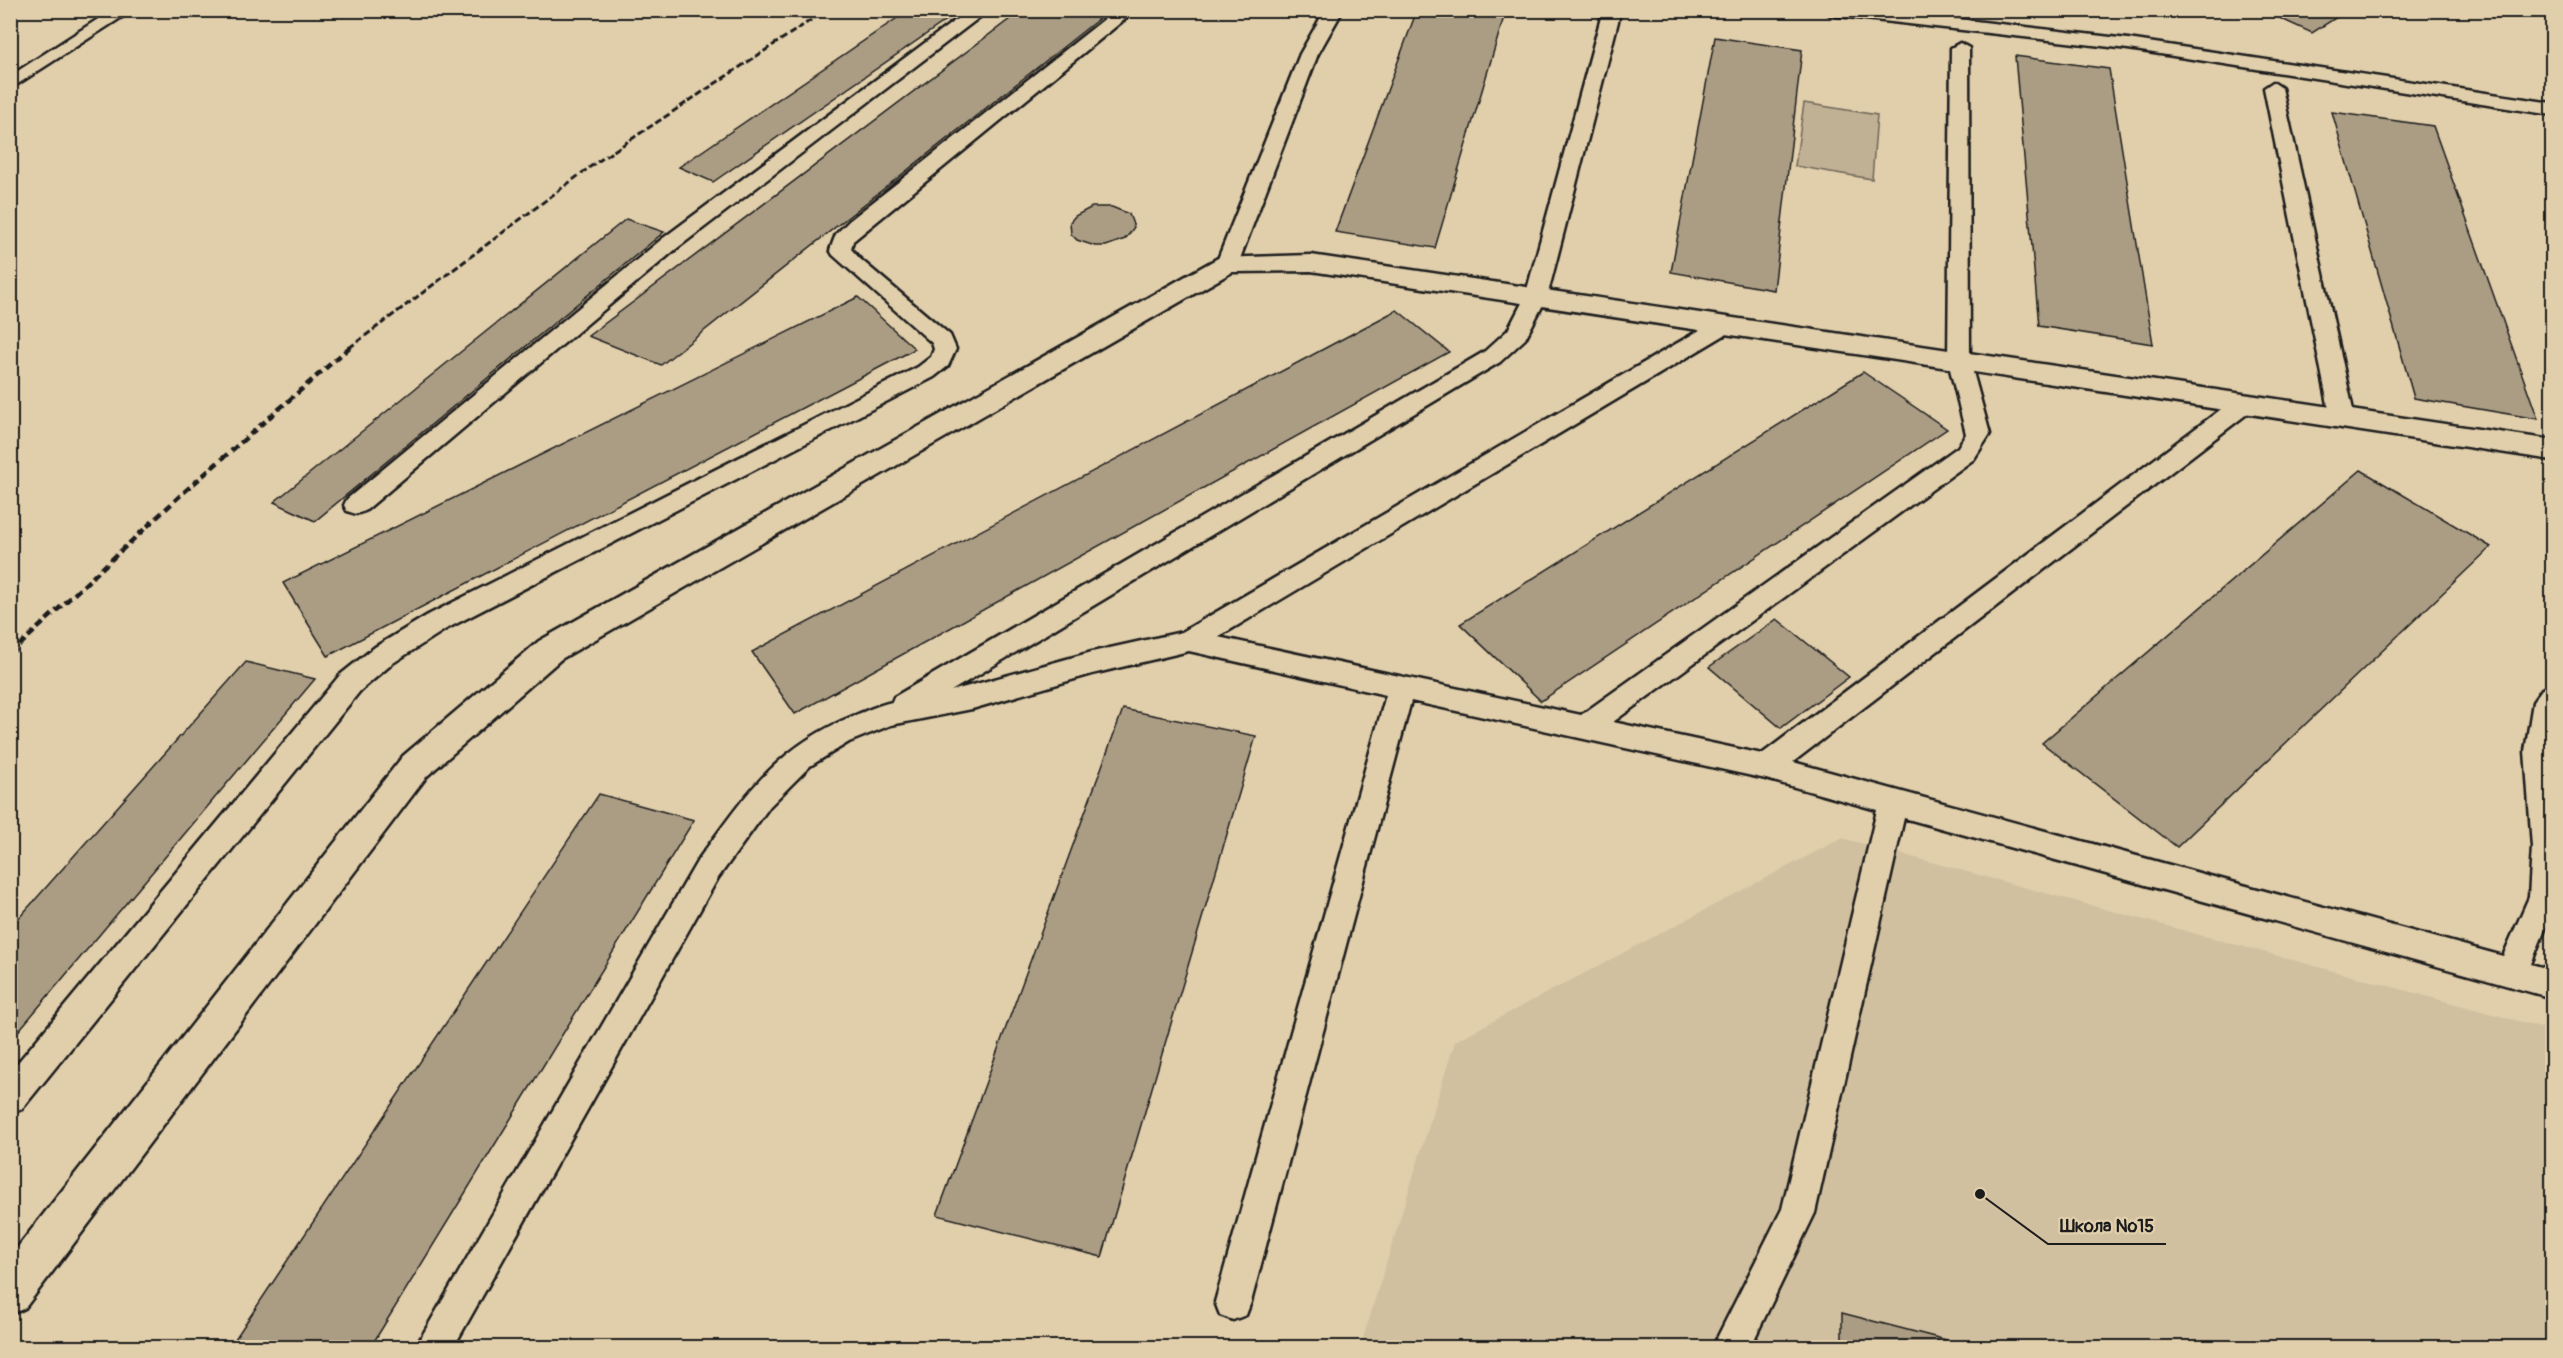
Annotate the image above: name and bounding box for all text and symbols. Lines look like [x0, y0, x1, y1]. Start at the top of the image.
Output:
callout: Школа №15 [2048, 1208, 2166, 1244]
text: Школа №15 [2059, 1215, 2154, 1238]

